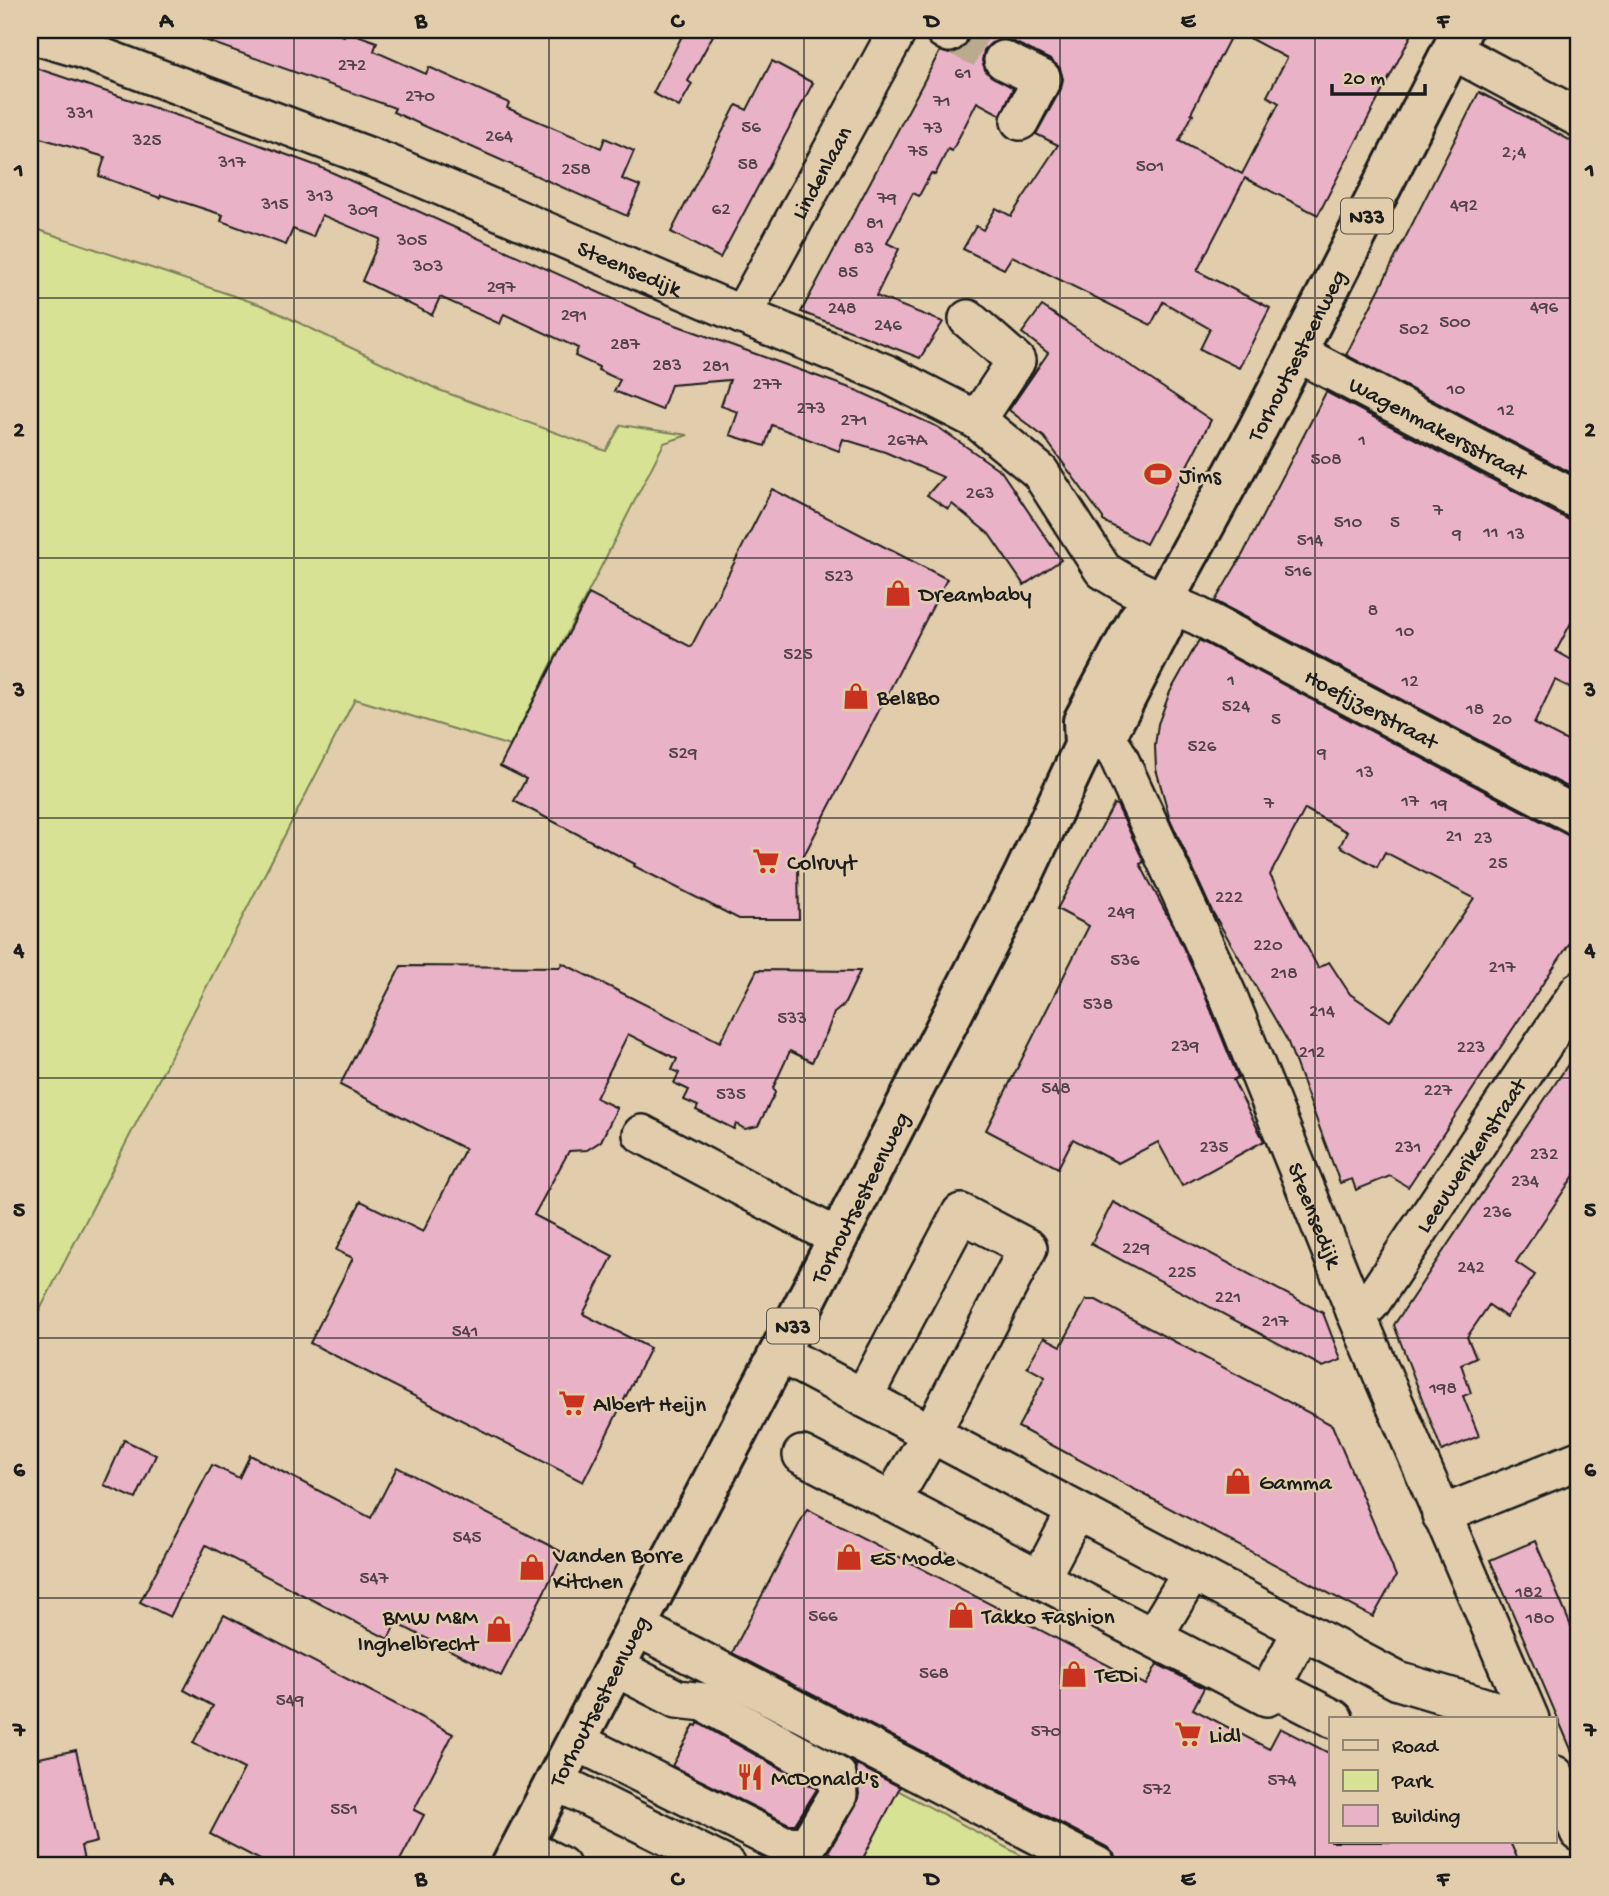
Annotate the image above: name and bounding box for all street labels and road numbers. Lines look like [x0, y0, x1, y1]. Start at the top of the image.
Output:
street label: Lindenlaan [787, 122, 860, 225]
road number: N33 [1341, 198, 1393, 234]
street label: Steensedijk [572, 236, 687, 306]
street label: Torhoutsesteenweg [1242, 266, 1354, 449]
street label: Wagenmakersstraat [1343, 372, 1532, 489]
street label: Hoefijzerstraat [1299, 665, 1443, 758]
street label: Leeuwerikenstraat [1411, 1073, 1535, 1239]
street label: Torhoutsesteenweg [806, 1108, 917, 1291]
street label: Steensedijk [1280, 1159, 1347, 1275]
road number: N33 [767, 1308, 819, 1344]
street label: Torhoutsesteenweg [544, 1612, 656, 1794]

